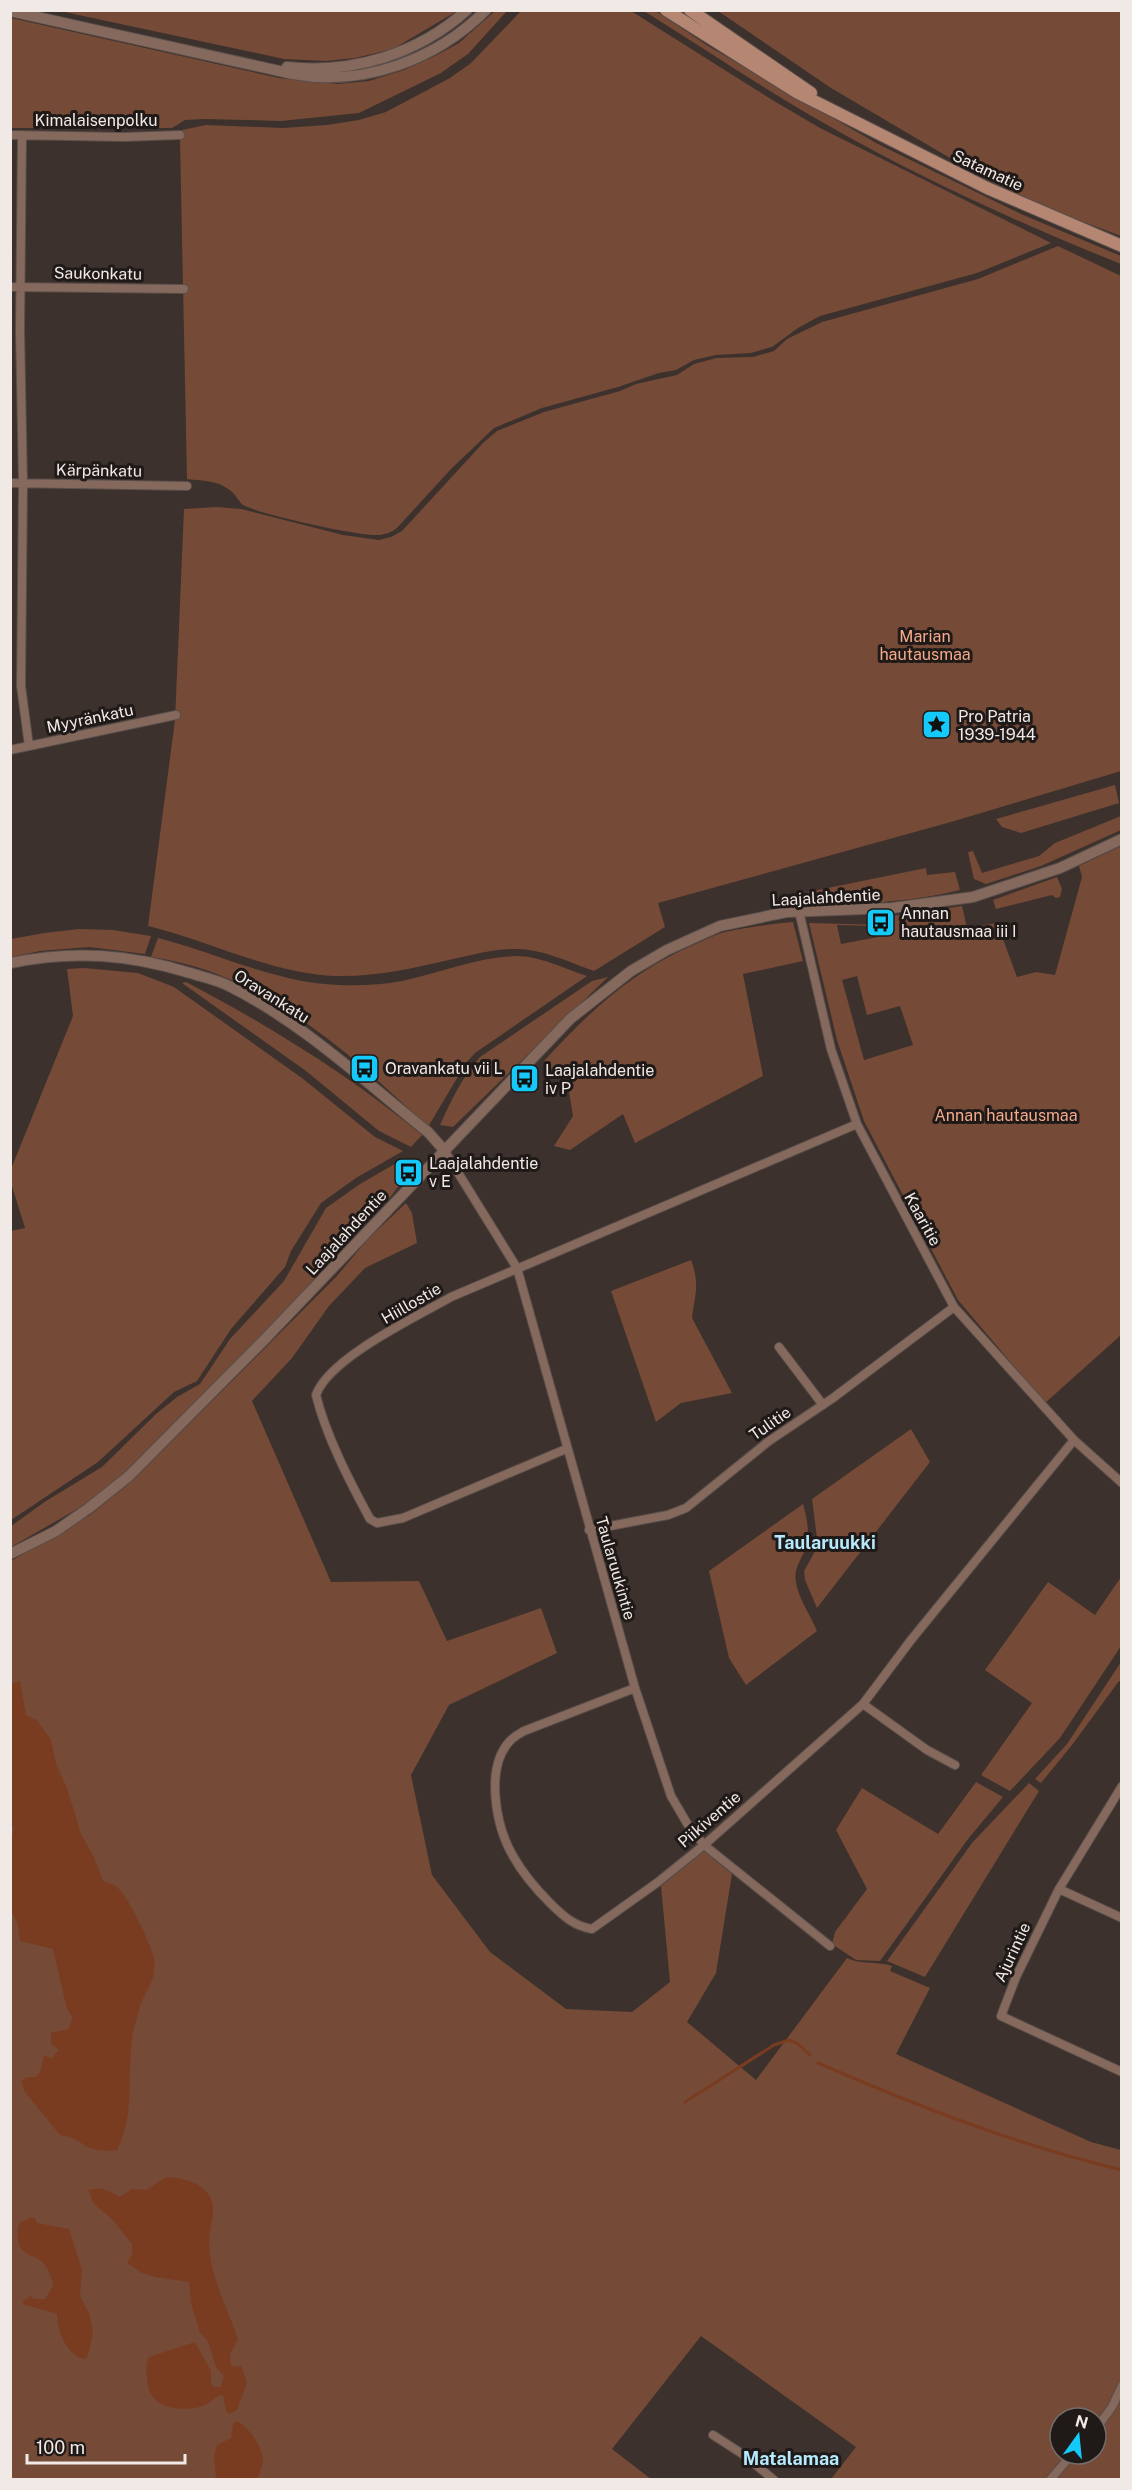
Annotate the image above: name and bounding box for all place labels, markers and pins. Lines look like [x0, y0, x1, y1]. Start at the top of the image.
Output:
place label: Pro Patria 1939-1944 [958, 707, 1036, 744]
place icon: Pro Patria 1939-1944 [921, 709, 953, 741]
place label: Annan hautausmaa iii I [901, 904, 1017, 941]
bus stop icon: Annan hautausmaa iii I [864, 906, 896, 938]
bus stop icon: Oravankatu vii L [348, 1052, 380, 1084]
place label: Oravankatu vii L [385, 1059, 503, 1078]
place label: Laajalahdentie iv P [545, 1061, 654, 1098]
bus stop icon: Laajalahdentie iv P [508, 1063, 540, 1095]
place label: Laajalahdentie v E [429, 1154, 538, 1191]
bus stop icon: Laajalahdentie v E [392, 1156, 424, 1188]

